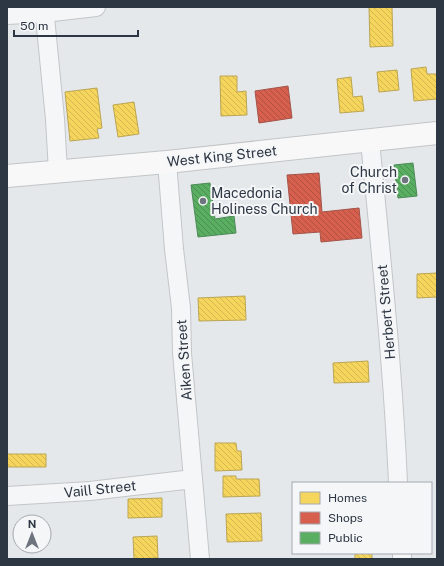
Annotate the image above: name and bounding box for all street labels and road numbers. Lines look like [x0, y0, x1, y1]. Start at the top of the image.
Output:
street label: West King Street [166, 142, 278, 170]
street label: Herbert Street [374, 264, 398, 360]
street label: Aiken Street [173, 319, 195, 401]
street label: Vaill Street [63, 477, 137, 501]

